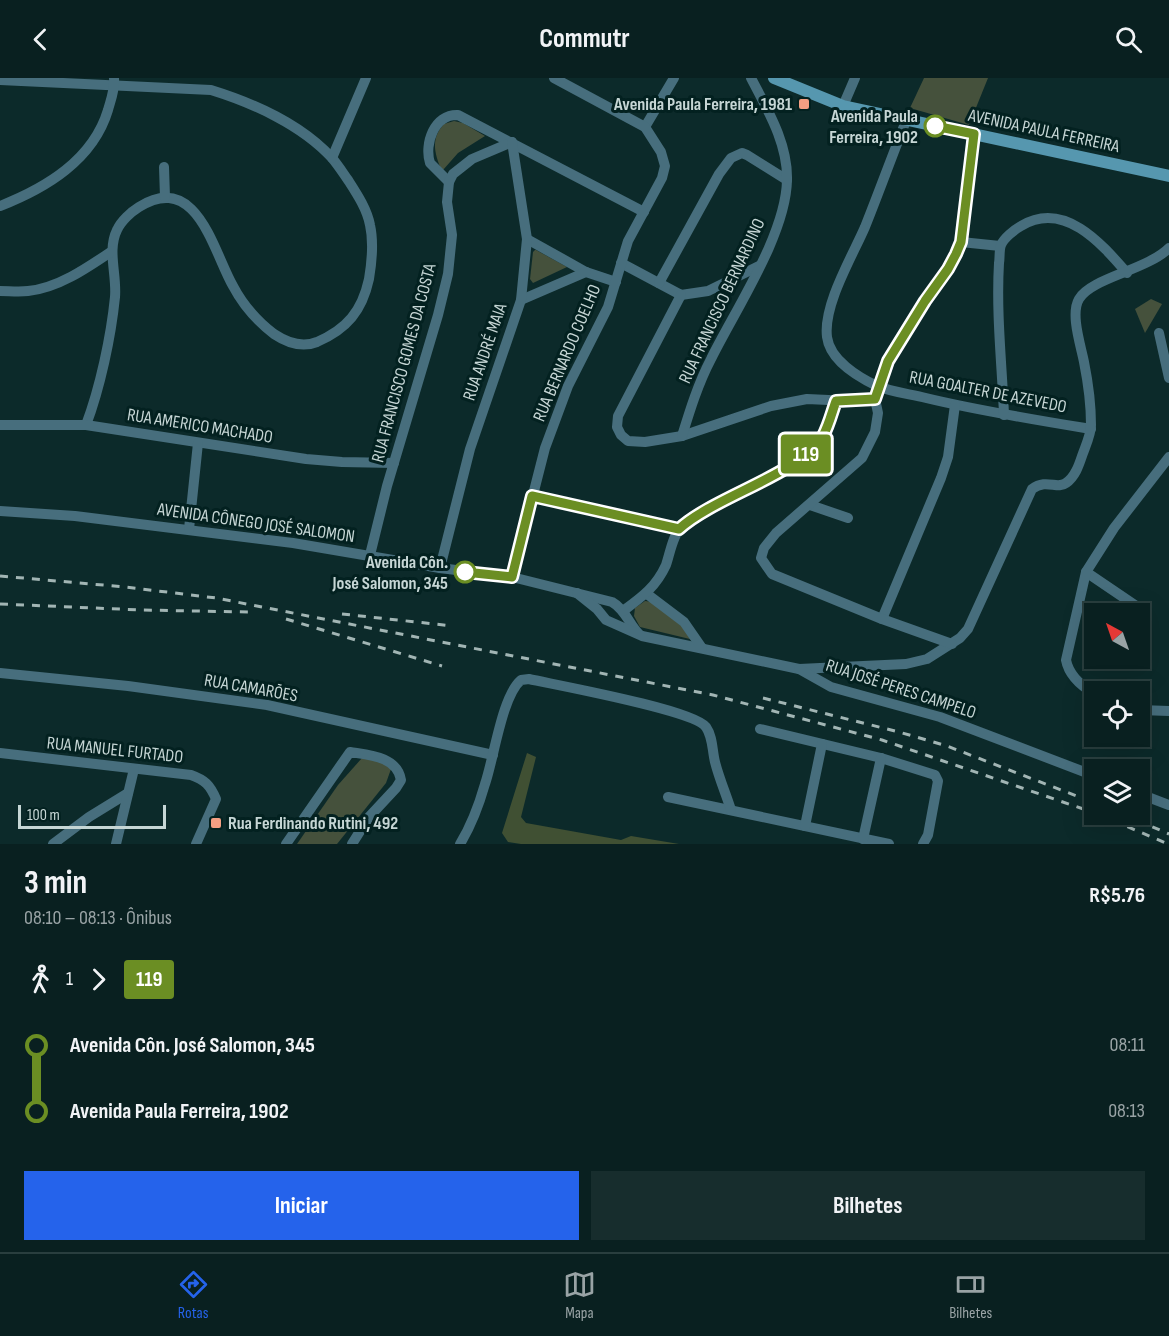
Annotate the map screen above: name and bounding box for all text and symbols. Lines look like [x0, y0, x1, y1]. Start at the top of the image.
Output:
icon: back [24, 23, 57, 56]
text: Commutr [539, 23, 630, 55]
icon: search [1112, 23, 1145, 56]
place label: Avenida Paula Ferreira, 1981 [613, 94, 792, 115]
marker: Avenida Paula Ferreira, 1981 [797, 97, 811, 111]
street label: AVENIDA PAULA FERREIRA [966, 105, 1122, 157]
place label: Avenida Paula Ferreira, 1902 [829, 106, 918, 148]
marker: Avenida Paula Ferreira, 1902 [924, 115, 946, 137]
street label: RUA FRANCISCO BERNARDINO [675, 215, 769, 387]
street label: RUA FRANCISCO GOMES DA COSTA [367, 261, 441, 465]
street label: RUA BERNARDO COELHO [529, 281, 605, 425]
street label: RUA ANDRÉ MAIA [459, 300, 512, 403]
street label: RUA GOALTER DE AZEVEDO [908, 366, 1068, 418]
street label: RUA AMERICO MACHADO [126, 404, 274, 448]
line badge: 119 [772, 434, 840, 473]
text: 119 [793, 442, 819, 467]
street label: AVENIDA CÔNEGO JOSÉ SALOMON [155, 499, 356, 547]
place label: Avenida Côn. José Salomon, 345 [331, 552, 448, 594]
marker: Avenida Côn. José Salomon, 345 [454, 561, 476, 583]
north arrow [1084, 603, 1150, 669]
map controls [1084, 603, 1150, 825]
street label: RUA JOSÉ PERES CAMPELO [823, 655, 979, 723]
street label: RUA CAMARÕES [203, 669, 300, 707]
button: locate [1084, 681, 1150, 747]
street label: RUA MANUEL FURTADO [46, 732, 184, 768]
button: layers [1084, 759, 1150, 825]
scale bar [18, 802, 166, 830]
text: 100 m [27, 806, 60, 825]
place label: Rua Ferdinando Rutini, 492 [228, 813, 398, 834]
marker: Rua Ferdinando Rutini, 492 [209, 816, 223, 830]
text: 3 min [24, 863, 87, 903]
text: R$5.76 [1089, 882, 1145, 909]
text: 08:10 – 08:13 · Ônibus [24, 906, 172, 930]
icon: walk [24, 963, 57, 996]
icon: forward [82, 963, 115, 996]
text: 1 [66, 967, 73, 991]
text: 119 [136, 967, 162, 992]
text: Avenida Côn. José Salomon, 345 [70, 1032, 315, 1059]
text: 08:11 [1110, 1033, 1145, 1057]
text: Avenida Paula Ferreira, 1902 [70, 1098, 289, 1125]
text: 08:13 [1108, 1099, 1145, 1123]
button: Iniciar [24, 1171, 579, 1240]
button: Bilhetes [591, 1171, 1145, 1240]
tab: Rotas [177, 1268, 210, 1323]
tab: Mapa [563, 1268, 596, 1323]
tab: Bilhetes [949, 1268, 992, 1323]

